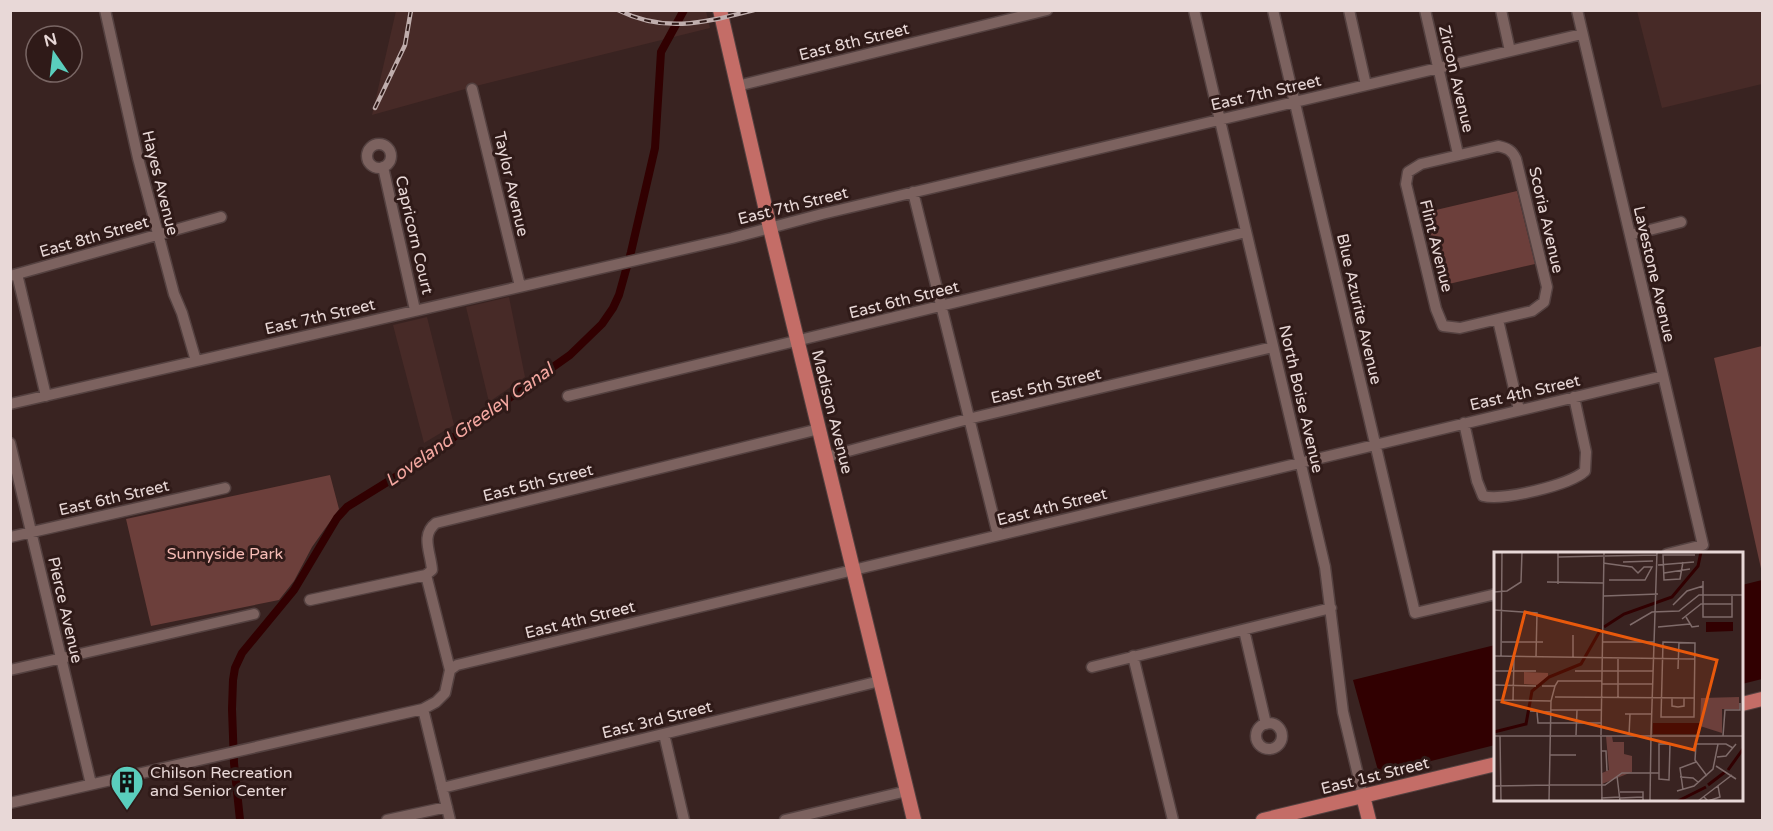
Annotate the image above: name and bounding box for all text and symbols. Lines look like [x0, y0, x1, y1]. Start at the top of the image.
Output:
street label: East 8th Street [797, 19, 911, 65]
street label: Zircon Avenue [1434, 23, 1478, 135]
north arrow [24, 24, 84, 84]
text: N [42, 29, 59, 52]
street label: East 7th Street [1209, 71, 1323, 115]
street label: Hayes Avenue [137, 128, 183, 238]
street label: Taylor Avenue [489, 130, 533, 238]
street label: Scoria Avenue [1524, 165, 1568, 275]
street label: Capricorn Court [391, 174, 437, 296]
street label: East 7th Street [736, 183, 850, 229]
street label: Flint Avenue [1415, 198, 1457, 294]
street label: Lavestone Avenue [1629, 204, 1679, 344]
street label: East 8th Street [37, 212, 151, 262]
street label: Blue Azurite Avenue [1332, 232, 1386, 386]
street label: East 6th Street [847, 277, 961, 323]
street label: East 7th Street [263, 295, 377, 339]
street label: North Boise Avenue [1274, 323, 1328, 475]
street label: Madison Avenue [807, 348, 857, 476]
water label: Loveland Greeley Canal [381, 357, 559, 491]
street label: East 5th Street [989, 364, 1103, 408]
street label: East 4th Street [1468, 371, 1582, 415]
street label: East 5th Street [481, 460, 595, 506]
street label: East 6th Street [57, 476, 171, 520]
street label: East 4th Street [995, 484, 1109, 530]
park label: Sunnyside Park [167, 544, 284, 564]
inset map [1494, 552, 1743, 801]
street label: Pierce Avenue [43, 555, 87, 665]
street label: East 4th Street [523, 597, 637, 643]
street label: East 3rd Street [600, 697, 714, 743]
street label: East 1st Street [1319, 753, 1431, 799]
place label: Chilson Recreation and Senior Center [150, 763, 292, 801]
building icon: Chilson Recreation and Senior Center [109, 764, 145, 811]

